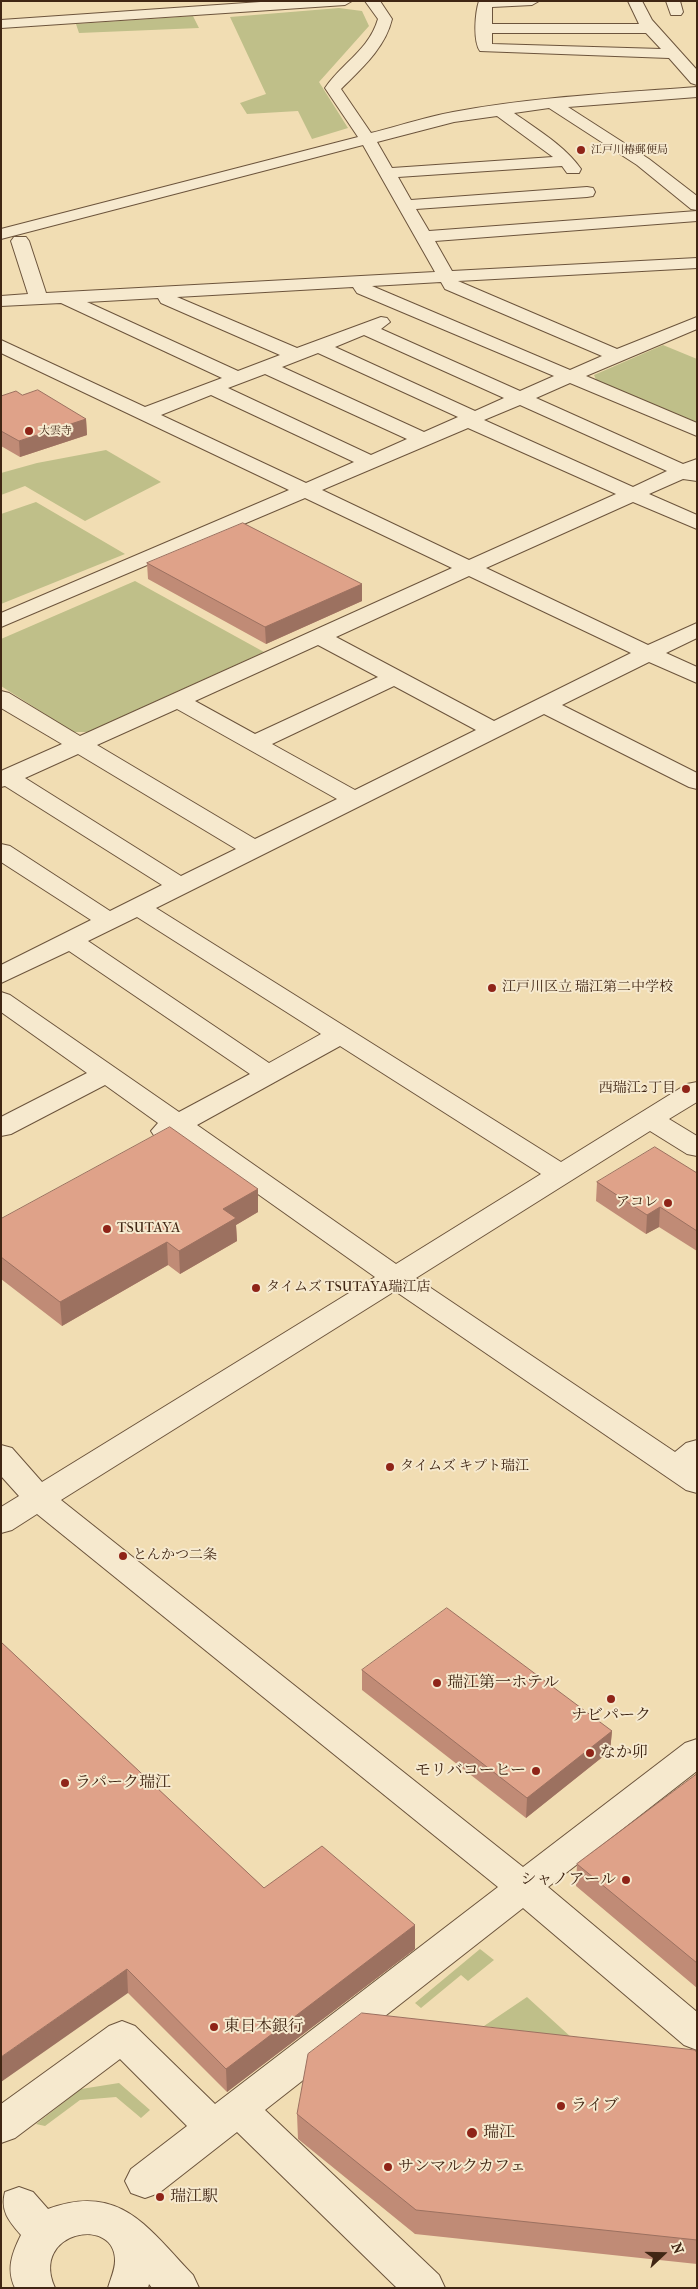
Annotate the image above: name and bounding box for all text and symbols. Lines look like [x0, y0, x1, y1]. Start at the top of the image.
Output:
place label: 江戸川椿郵便局 [591, 143, 668, 157]
marker: 江戸川椿郵便局 [575, 144, 587, 156]
place label: 大雲寺 [39, 424, 72, 438]
marker: 大雲寺 [23, 425, 35, 437]
place label: 江戸川区立 瑞江第二中学校 [502, 980, 673, 996]
marker: 江戸川区立 瑞江第二中学校 [486, 982, 498, 994]
place label: 西瑞江2丁目 [599, 1081, 676, 1097]
marker: 西瑞江2丁目 [680, 1083, 692, 1095]
place label: アコレ [616, 1195, 658, 1211]
marker: アコレ [662, 1197, 674, 1209]
place label: TSUTAYA [117, 1221, 180, 1237]
marker: TSUTAYA [101, 1223, 113, 1235]
place label: タイムズ TSUTAYA瑞江店 [266, 1280, 430, 1296]
marker: タイムズ TSUTAYA瑞江店 [250, 1282, 262, 1294]
place label: タイムズ キプト瑞江 [400, 1459, 529, 1475]
marker: タイムズ キプト瑞江 [384, 1461, 396, 1473]
place label: とんかつ二条 [133, 1548, 217, 1564]
marker: とんかつ二条 [117, 1550, 129, 1562]
place label: 瑞江第一ホテル [447, 1673, 559, 1693]
marker: 瑞江第一ホテル [431, 1677, 443, 1689]
marker: ナビパーク [605, 1693, 617, 1705]
place label: ナビパーク [571, 1706, 651, 1726]
place label: なか卯 [600, 1743, 648, 1763]
marker: なか卯 [584, 1747, 596, 1759]
place label: モリバコーヒー [415, 1761, 526, 1781]
marker: モリバコーヒー [530, 1765, 542, 1777]
place label: ラパーク瑞江 [75, 1773, 171, 1793]
marker: ラパーク瑞江 [59, 1777, 71, 1789]
place label: シャノアール [520, 1870, 616, 1890]
marker: シャノアール [620, 1874, 632, 1886]
place label: 東日本銀行 [224, 2017, 304, 2037]
marker: 東日本銀行 [208, 2021, 220, 2033]
place label: ライブ [571, 2096, 619, 2116]
marker: ライブ [555, 2100, 567, 2112]
place label: 瑞江 [483, 2123, 515, 2143]
marker: 瑞江 [465, 2126, 479, 2140]
place label: サンマルクカフェ [398, 2157, 526, 2177]
marker: サンマルクカフェ [382, 2161, 394, 2173]
place label: 瑞江駅 [170, 2187, 218, 2207]
marker: 瑞江駅 [154, 2191, 166, 2203]
north arrow [638, 2229, 688, 2279]
text: N [668, 2240, 687, 2256]

